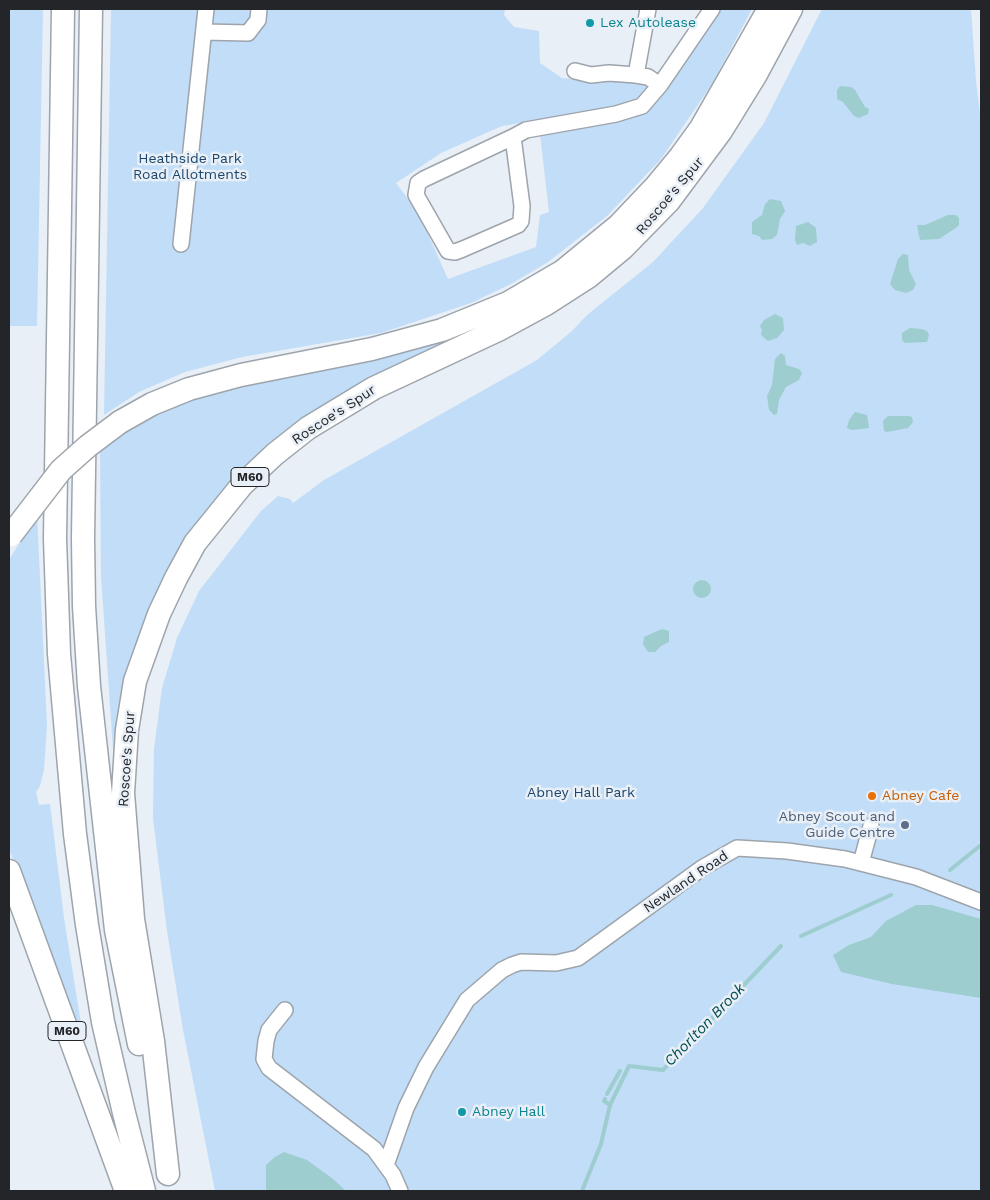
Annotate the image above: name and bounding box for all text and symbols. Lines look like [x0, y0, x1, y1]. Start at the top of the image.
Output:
place label: Lex Autolease [600, 15, 696, 31]
marker: Lex Autolease [584, 17, 596, 29]
park label: Heathside Park Road Allotments [133, 151, 247, 184]
street label: Roscoe's Spur [633, 154, 707, 238]
street label: Roscoe's Spur [289, 382, 379, 448]
road number: M60 [231, 468, 269, 487]
street label: Roscoe's Spur [115, 710, 139, 808]
park label: Abney Hall Park [527, 785, 635, 801]
place label: Abney Cafe [882, 788, 959, 804]
marker: Abney Cafe [866, 790, 878, 802]
place label: Abney Scout and Guide Centre [779, 809, 895, 842]
marker: Abney Scout and Guide Centre [899, 819, 911, 831]
street label: Newland Road [641, 848, 731, 916]
water label: Chorlton Brook [661, 980, 749, 1070]
road number: M60 [48, 1021, 86, 1040]
place label: Abney Hall [472, 1104, 545, 1120]
marker: Abney Hall [456, 1106, 468, 1118]

